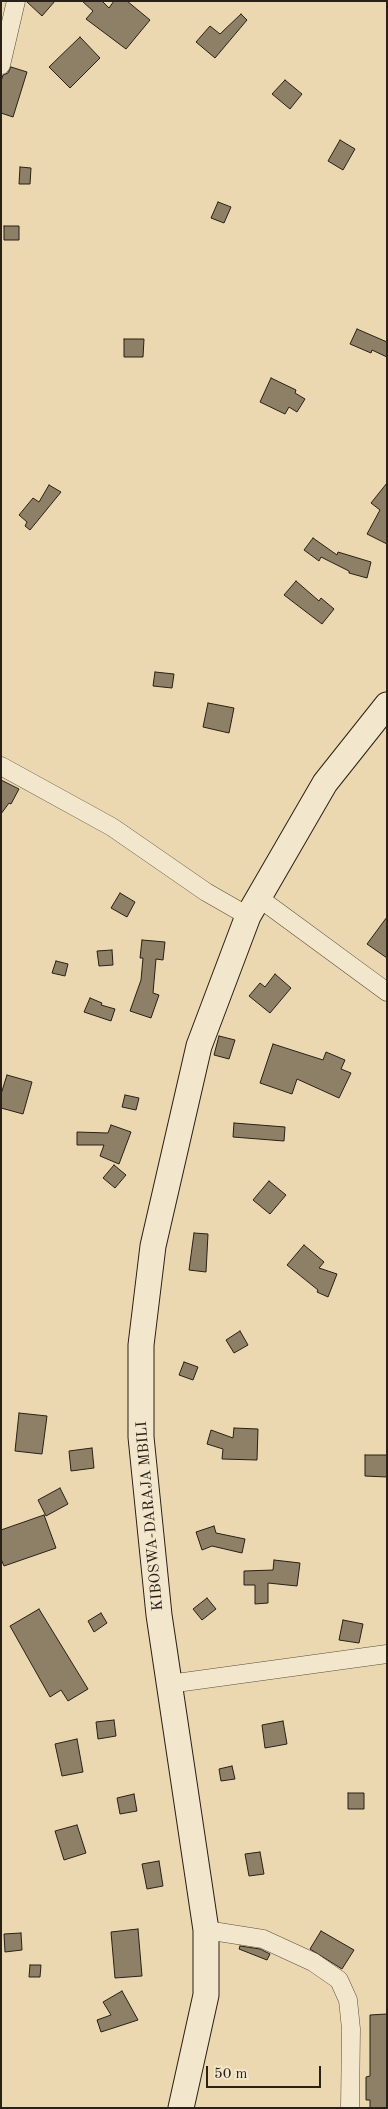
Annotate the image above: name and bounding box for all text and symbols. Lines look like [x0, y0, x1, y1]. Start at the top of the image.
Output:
street label: KIBOSWA-DARAJA MBILI [133, 1420, 167, 1612]
scale bar [208, 2056, 323, 2088]
text: 50 m [214, 2067, 248, 2082]

